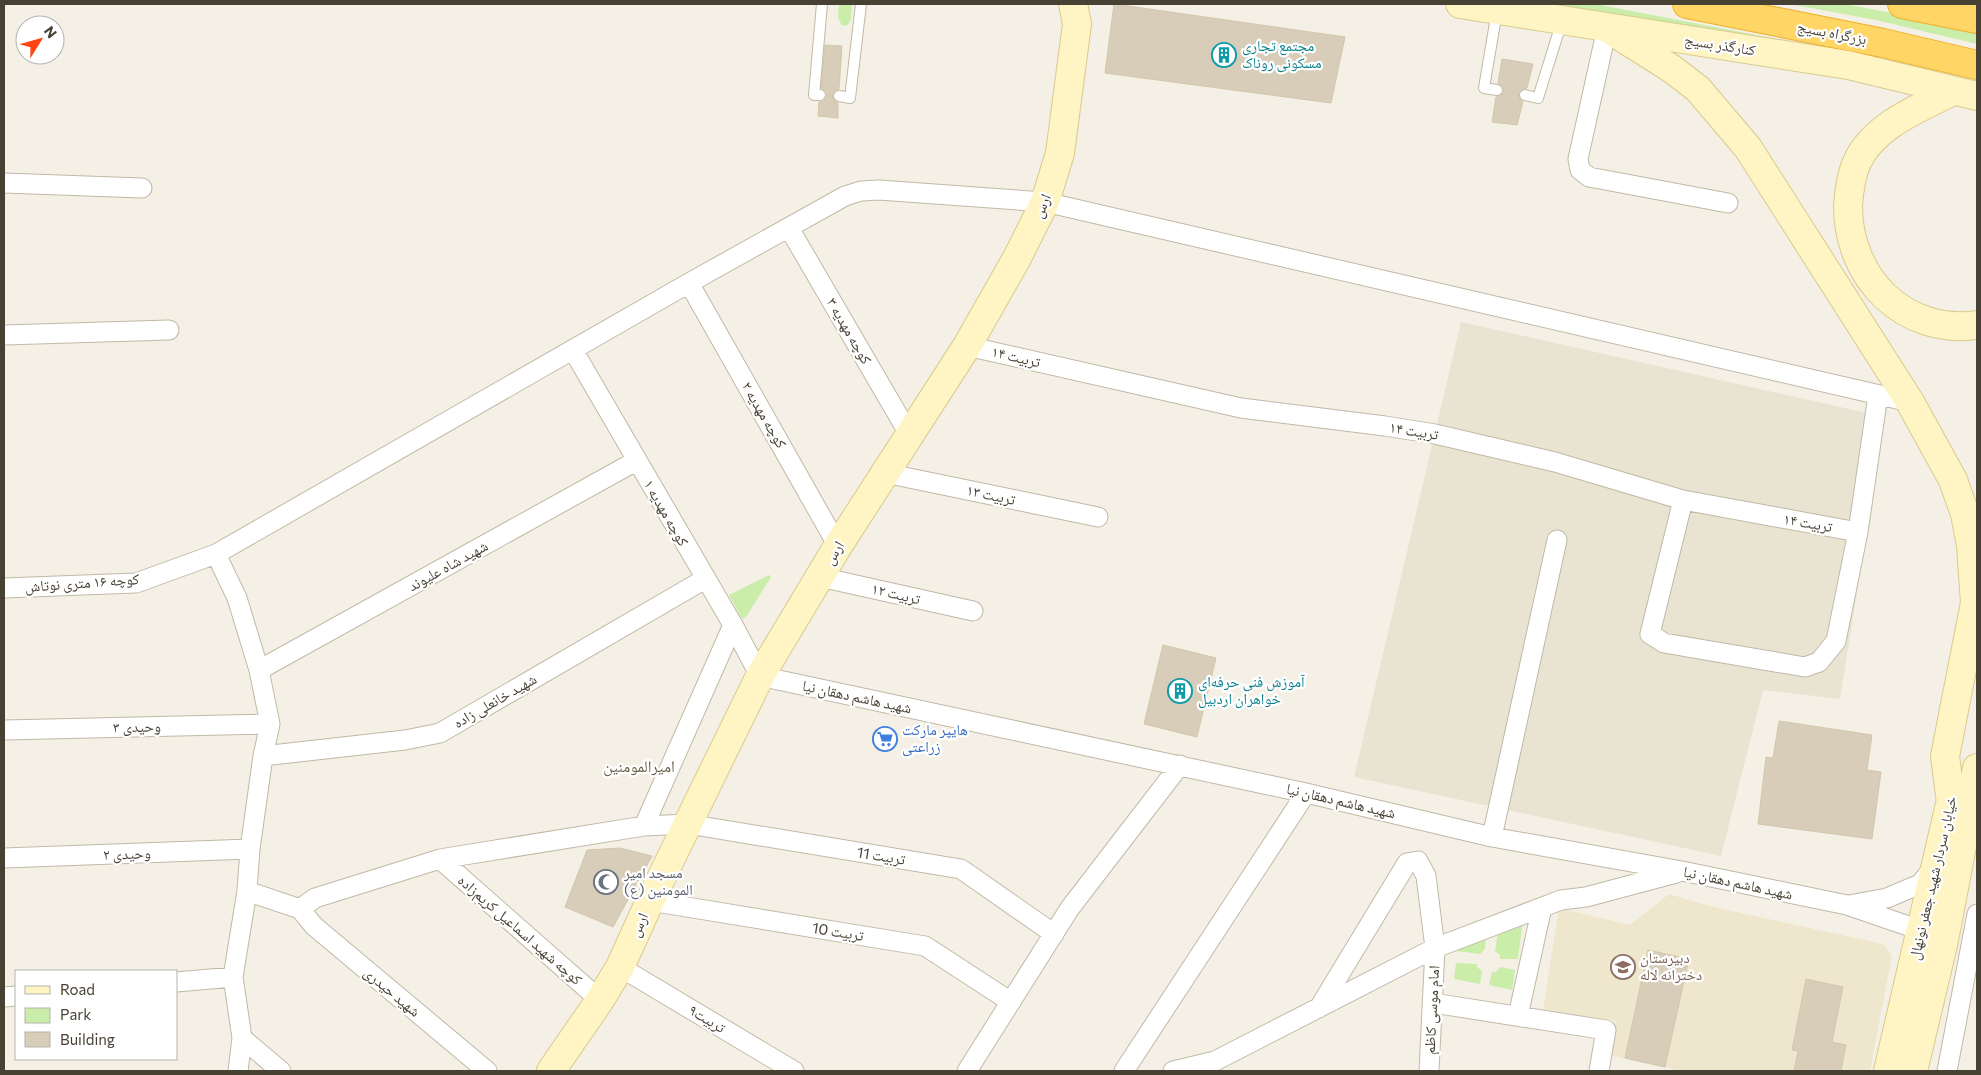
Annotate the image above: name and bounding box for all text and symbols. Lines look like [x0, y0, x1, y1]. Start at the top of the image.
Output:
north arrow [15, 15, 65, 65]
street label: بزرگراه بسیج [1796, 16, 1868, 50]
text: N [41, 23, 61, 41]
street label: کنارگذر بسیج [1683, 30, 1757, 60]
place label: مجتمع تجاری مسکونی روناک [1242, 36, 1322, 73]
building icon: مجتمع تجاری مسکونی روناک [1211, 42, 1237, 68]
street label: ارس [1028, 191, 1056, 221]
street label: کوچه مهدیه ۳ [823, 294, 876, 367]
street label: تربیت ۱۴ [990, 342, 1043, 371]
street label: کوچه مهدیه ۲ [738, 378, 791, 451]
street label: تربیت ۱۴ [1388, 417, 1441, 444]
street label: کوچه مهدیه ۱ [640, 476, 693, 549]
street label: تربیت ۱۳ [965, 480, 1018, 509]
street label: تربیت ۱۴ [1782, 509, 1835, 536]
street label: شهید شاه علیوند [404, 536, 491, 595]
street label: ارس [819, 537, 849, 569]
street label: کوچه ۱۶ متری نوتاش [24, 569, 140, 597]
street label: تربیت ۱۲ [870, 579, 923, 608]
street label: شهید خانعلی زاده [450, 669, 540, 733]
place label: آموزش فنی حرفه‌ای خواهران اردبیل [1198, 672, 1306, 709]
street label: شهید هاشم دهقان نیا [800, 676, 914, 718]
building icon: آموزش فنی حرفه‌ای خواهران اردبیل [1167, 678, 1193, 704]
street label: وحیدی ۳ [113, 717, 161, 737]
place label: هایپر مارکت زراعتی [902, 720, 968, 757]
supermarket icon: هایپر مارکت زراعتی [872, 726, 898, 752]
district label: امیرالمومنین [603, 756, 675, 777]
street label: شهید هاشم دهقان نیا [1284, 779, 1398, 823]
street label: خیابان سردار شهید جعفر نونهال [1904, 794, 1962, 962]
street label: تربیت 11 [856, 842, 907, 869]
street label: وحیدی ۲ [103, 843, 151, 865]
street label: شهید هاشم دهقان نیا [1681, 862, 1795, 904]
place label: مسجد امیر المومنین (ع) [623, 863, 693, 900]
mosque icon: مسجد امیر المومنین (ع) [593, 869, 619, 895]
street label: کوچه شهید اسماعیل کریم‌زاده [454, 870, 586, 990]
street label: ارس [625, 910, 653, 940]
street label: تربیت 10 [811, 918, 866, 945]
place label: دبیرستان دخترانه لاله [1640, 948, 1702, 984]
school or university icon: دبیرستان دخترانه لاله [1610, 954, 1636, 980]
street label: شهید حیدری [359, 962, 425, 1022]
street label: امام موسی کاظم [1420, 965, 1444, 1055]
legend [15, 970, 178, 1060]
text: Road [60, 980, 95, 998]
street label: تربیت۹ [685, 1000, 730, 1037]
text: Park [60, 1005, 91, 1023]
text: Building [60, 1030, 115, 1048]

